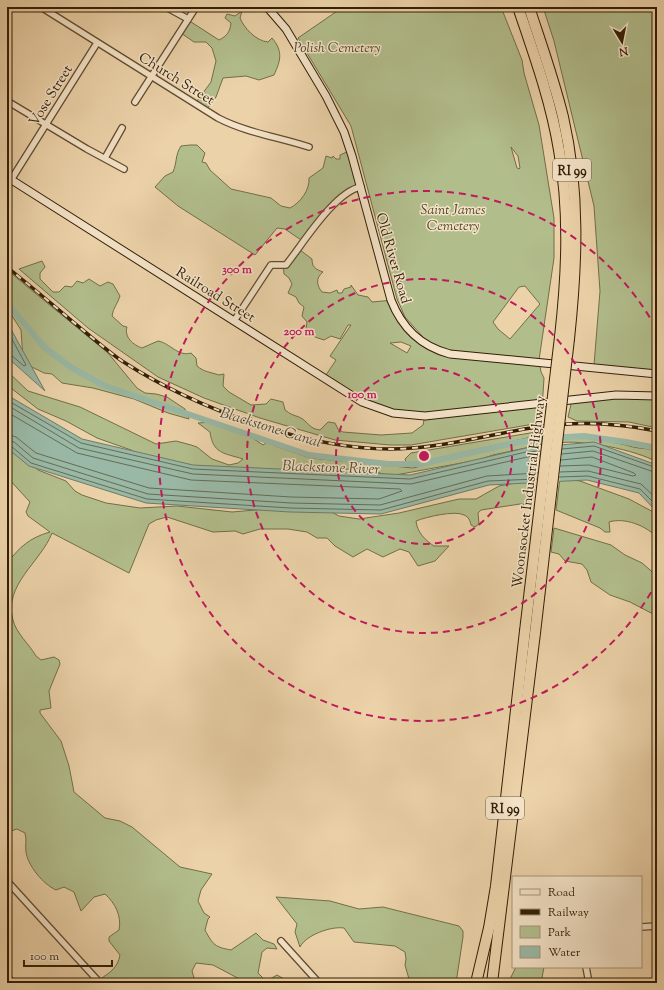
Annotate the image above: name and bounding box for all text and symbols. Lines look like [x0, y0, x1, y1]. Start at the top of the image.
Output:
north arrow [602, 22, 642, 62]
park label: Polish Cemetery [293, 39, 381, 59]
text: N [618, 42, 630, 60]
street label: Church Street [134, 48, 218, 111]
street label: Vose Street [25, 61, 78, 131]
road number: RI 99 [553, 159, 591, 181]
park label: Saint James Cemetery [421, 201, 486, 237]
street label: Old River Road [370, 211, 415, 306]
text: 300 m [222, 261, 252, 279]
street label: Railroad Street [171, 263, 259, 328]
text: 200 m [284, 323, 314, 341]
text: 100 m [346, 386, 377, 404]
street label: Woonsocket Industrial Highway [508, 395, 552, 590]
water label: Blackstone Canal [217, 403, 324, 454]
centre of rings [417, 449, 431, 463]
water label: Blackstone River [282, 456, 381, 481]
road number: RI 99 [486, 797, 524, 819]
legend [512, 876, 642, 968]
text: Road [548, 884, 575, 902]
text: Railway [548, 904, 589, 922]
text: Park [548, 924, 571, 942]
scale bar [24, 942, 112, 968]
text: Water [548, 944, 581, 962]
text: 100 m [30, 948, 59, 966]

